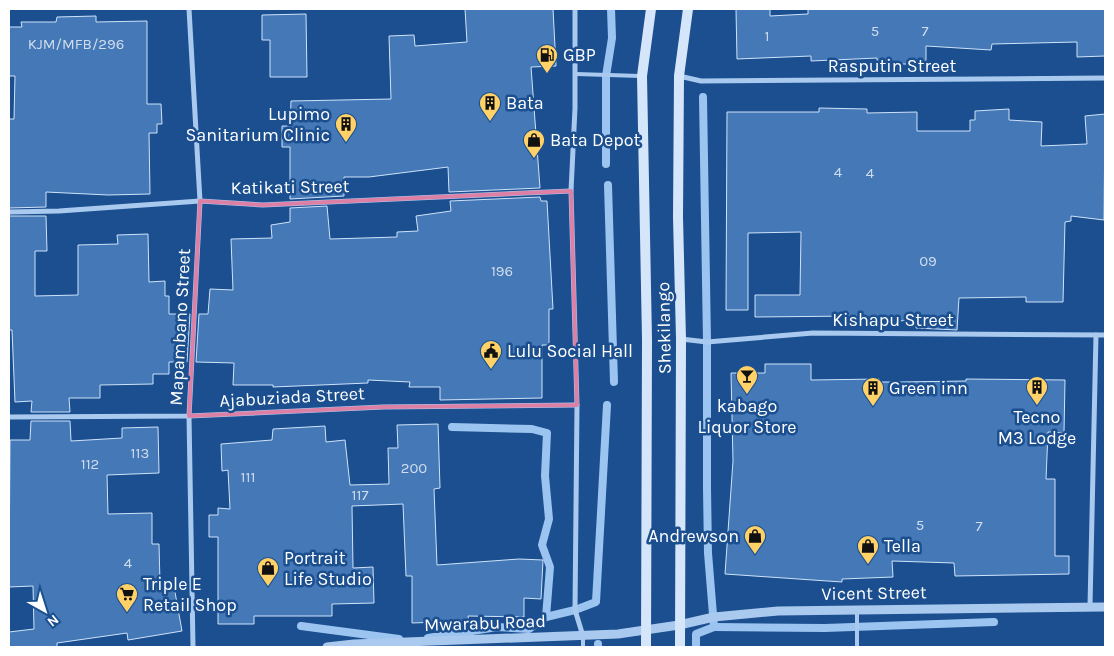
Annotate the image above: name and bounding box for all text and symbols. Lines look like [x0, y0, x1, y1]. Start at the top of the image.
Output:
house number: 5 [871, 22, 879, 40]
house number: 7 [921, 22, 929, 40]
house number: 1 [765, 27, 769, 45]
house number: KJM/MFB/296 [28, 35, 124, 53]
fuel station icon: GBP [535, 43, 559, 74]
place label: GBP [563, 44, 596, 66]
street label: Rasputin Street [828, 55, 956, 77]
building icon: Bata [478, 91, 502, 122]
place label: Bata [506, 92, 544, 114]
place label: Lupimo Sanitarium Clinic [185, 103, 330, 146]
building icon: Lupimo Sanitarium Clinic [334, 112, 358, 143]
shop icon: Bata Depot [522, 128, 546, 159]
place label: Bata Depot [550, 129, 641, 151]
house number: 4 [834, 163, 843, 181]
house number: 4 [866, 164, 875, 182]
street label: Katikati Street [230, 175, 350, 199]
street label: Mapambano Street [165, 248, 195, 406]
house number: 09 [919, 252, 937, 270]
house number: 196 [491, 262, 513, 280]
street label: Shekilango [652, 282, 676, 374]
street label: Kishapu Street [832, 309, 954, 331]
public building icon: Lulu Social Hall [479, 339, 503, 370]
place label: Lulu Social Hall [507, 340, 633, 362]
bar icon: kabago Liquor Store [735, 364, 759, 395]
building icon: Tecno M3 Lodge [1025, 375, 1049, 406]
building icon: Green inn [861, 376, 885, 407]
place label: Green inn [889, 377, 968, 399]
street label: Ajabuziada Street [219, 382, 365, 412]
place label: kabago Liquor Store [697, 395, 797, 438]
place label: Tecno M3 Lodge [998, 406, 1076, 449]
house number: 113 [131, 444, 149, 462]
house number: 112 [81, 455, 99, 473]
house number: 200 [401, 459, 427, 477]
house number: 111 [241, 468, 255, 486]
house number: 117 [352, 486, 368, 504]
house number: 5 [916, 516, 924, 534]
house number: 7 [975, 517, 983, 535]
shop icon: Andrewson [743, 524, 767, 555]
place label: Andrewson [648, 525, 739, 547]
shop icon: Tella [856, 534, 880, 565]
place label: Tella [884, 535, 921, 557]
place label: Portrait Life Studio [284, 547, 372, 590]
house number: 4 [124, 554, 133, 572]
shop icon: Portrait Life Studio [256, 556, 280, 587]
place label: Triple E Retail Shop [143, 573, 237, 616]
street label: Vicent Street [821, 581, 927, 605]
supermarket icon: Triple E Retail Shop [115, 582, 139, 613]
north arrow [20, 586, 70, 636]
street label: Mwarabu Road [424, 610, 546, 636]
text: N [44, 611, 62, 630]

